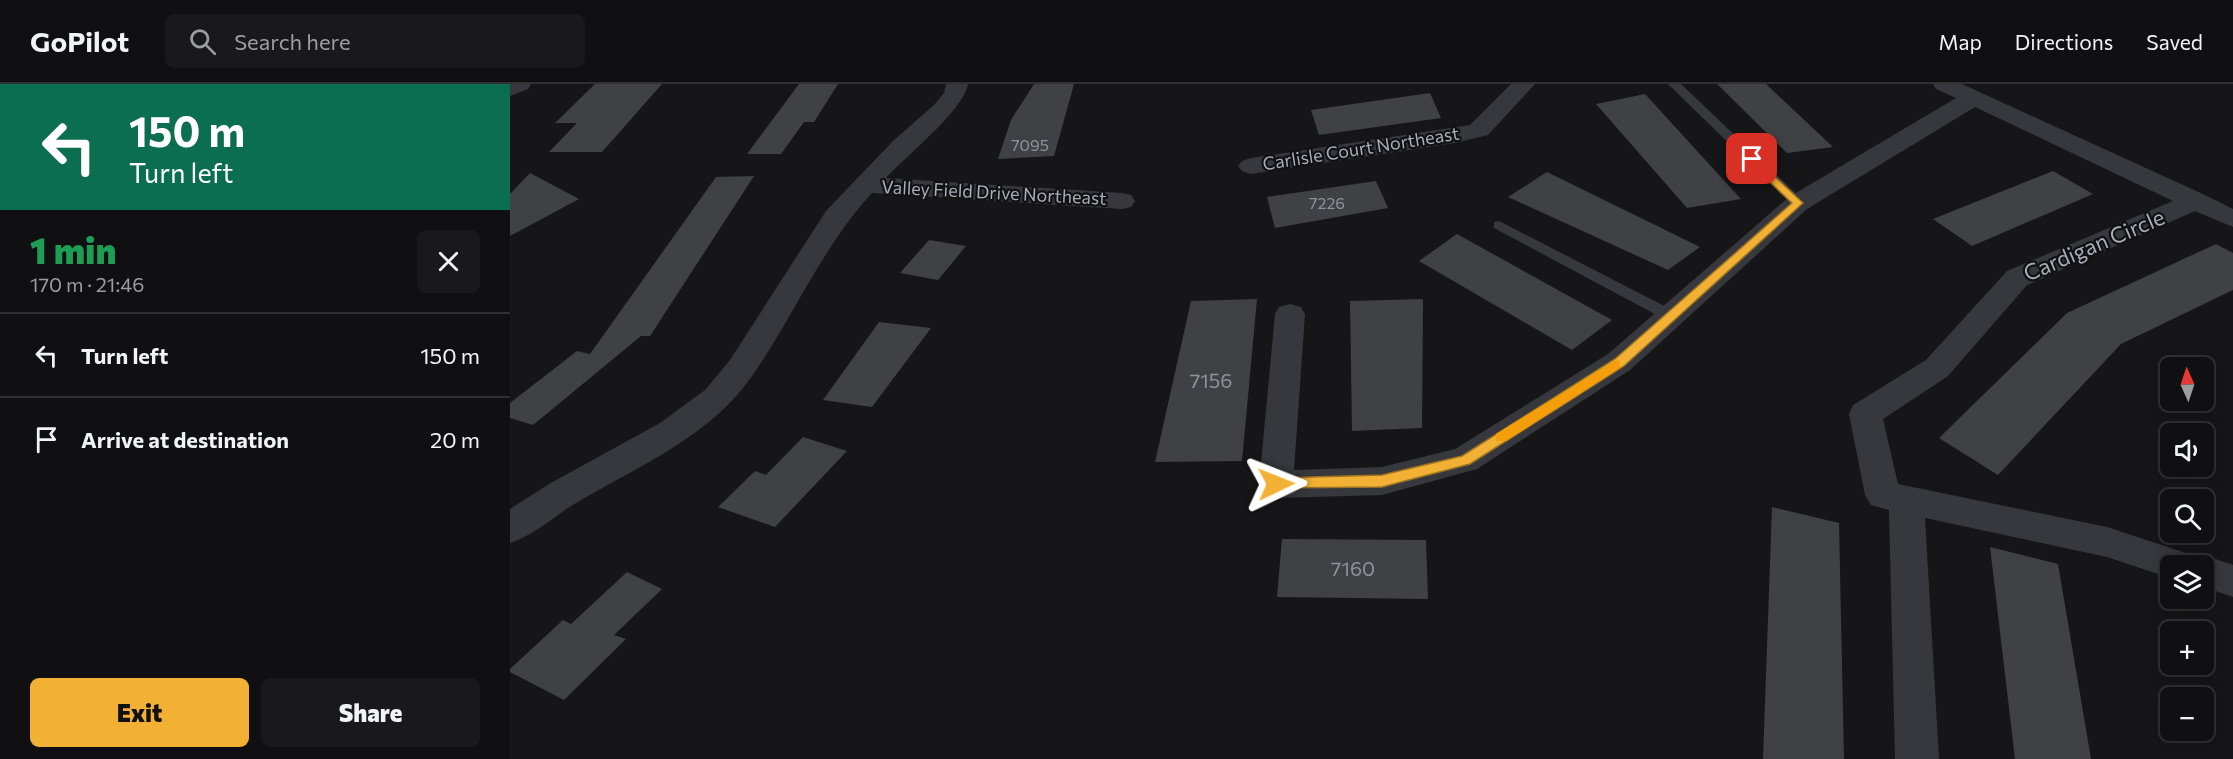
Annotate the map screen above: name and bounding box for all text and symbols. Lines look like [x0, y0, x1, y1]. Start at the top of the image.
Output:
search box [165, 14, 585, 68]
text: GoPilot [30, 24, 129, 58]
icon: search [186, 25, 219, 58]
text: Search here [234, 28, 351, 55]
text: Map [1939, 29, 1982, 54]
text: Directions [2015, 29, 2113, 54]
text: Saved [2146, 29, 2203, 54]
text: 150 m [129, 104, 245, 156]
icon: left [30, 108, 108, 186]
street label: Carlisle Court Northeast [1261, 122, 1461, 174]
pin [1726, 133, 1777, 184]
house number: 7095 [1011, 135, 1049, 154]
icon: arrive [1735, 142, 1768, 175]
text: Turn left [129, 156, 233, 189]
street label: Valley Field Drive Northeast [881, 175, 1107, 209]
house number: 7226 [1309, 193, 1345, 212]
street label: Cardigan Circle [2019, 203, 2168, 286]
text: 1 min [30, 227, 116, 271]
button: close [417, 230, 480, 293]
text: 170 m · 21:46 [30, 272, 144, 296]
icon: left [30, 339, 63, 372]
text: Turn left [81, 342, 168, 369]
text: 150 m [420, 342, 480, 369]
north arrow [2160, 357, 2214, 411]
map controls [2160, 357, 2214, 741]
house number: 7156 [1190, 368, 1232, 392]
icon: arrive [30, 423, 63, 456]
button: sound [2160, 423, 2214, 477]
text: Arrive at destination [81, 426, 289, 453]
text: 20 m [430, 426, 480, 453]
position arrow [1244, 452, 1308, 516]
button: search [2160, 489, 2214, 543]
button: layers [2160, 555, 2214, 609]
house number: 7160 [1331, 556, 1375, 580]
button: + [2160, 621, 2214, 675]
button: Exit [30, 678, 249, 747]
button: Share [261, 678, 480, 747]
button: − [2160, 687, 2214, 741]

